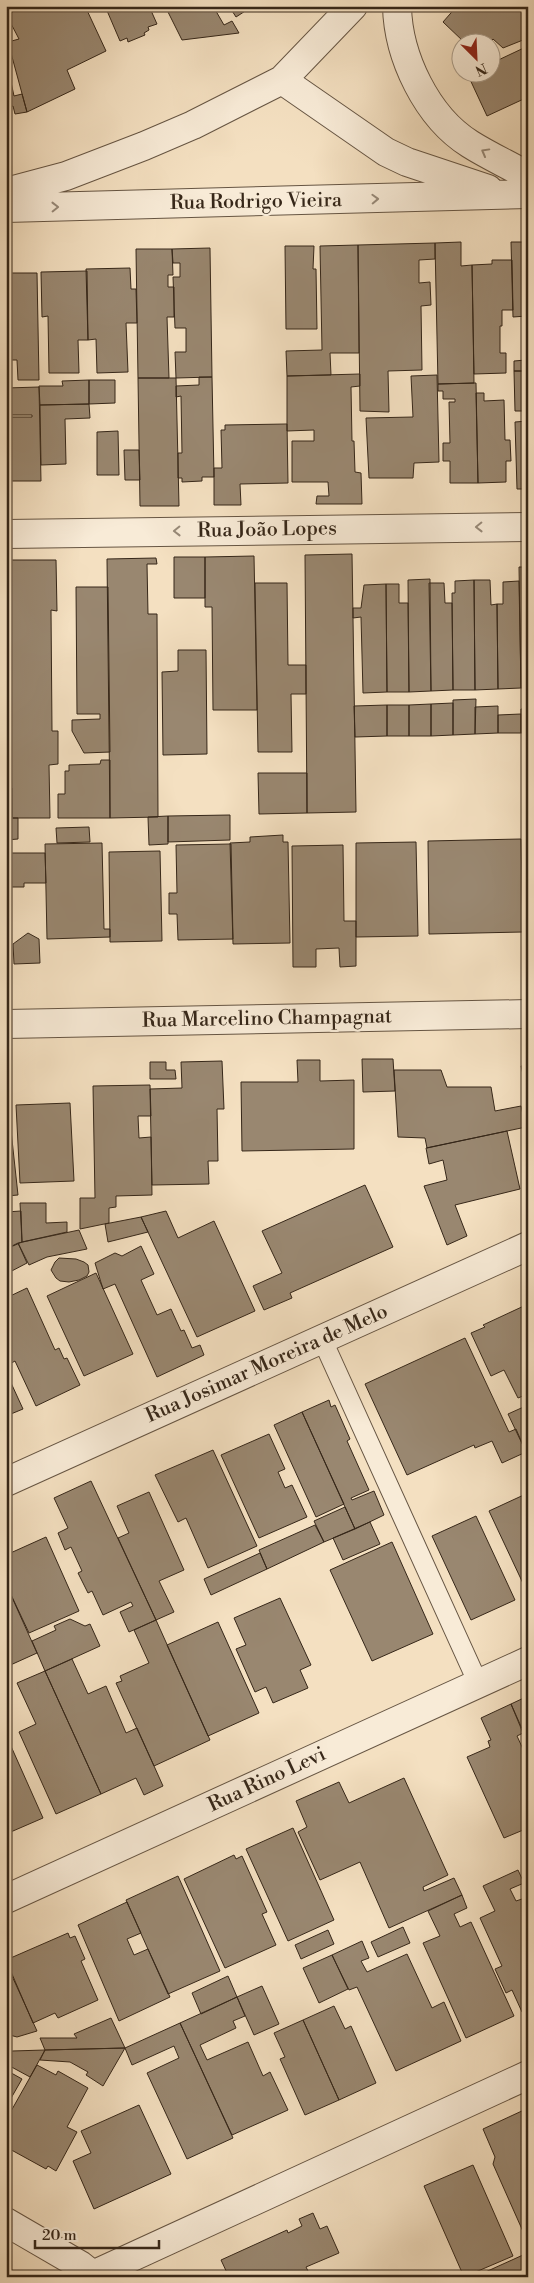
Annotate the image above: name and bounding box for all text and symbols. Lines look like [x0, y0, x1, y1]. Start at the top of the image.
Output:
north arrow [452, 32, 502, 82]
text: N [472, 58, 490, 79]
one-way arrow [481, 149, 490, 159]
street label: Rua Rodrigo Vieira [170, 188, 343, 216]
one-way arrow [371, 193, 379, 204]
one-way arrow [52, 202, 59, 212]
street label: Rua João Lopes [197, 516, 337, 544]
one-way arrow [475, 522, 482, 532]
one-way arrow [172, 526, 180, 537]
street label: Rua Marcelino Champagnat [142, 1004, 392, 1034]
street label: Rua Josimar Moreira de Melo [142, 1299, 392, 1429]
street label: Rua Rino Levi [204, 1742, 330, 1818]
scale bar [35, 2218, 159, 2250]
text: 20 m [42, 2226, 77, 2245]

